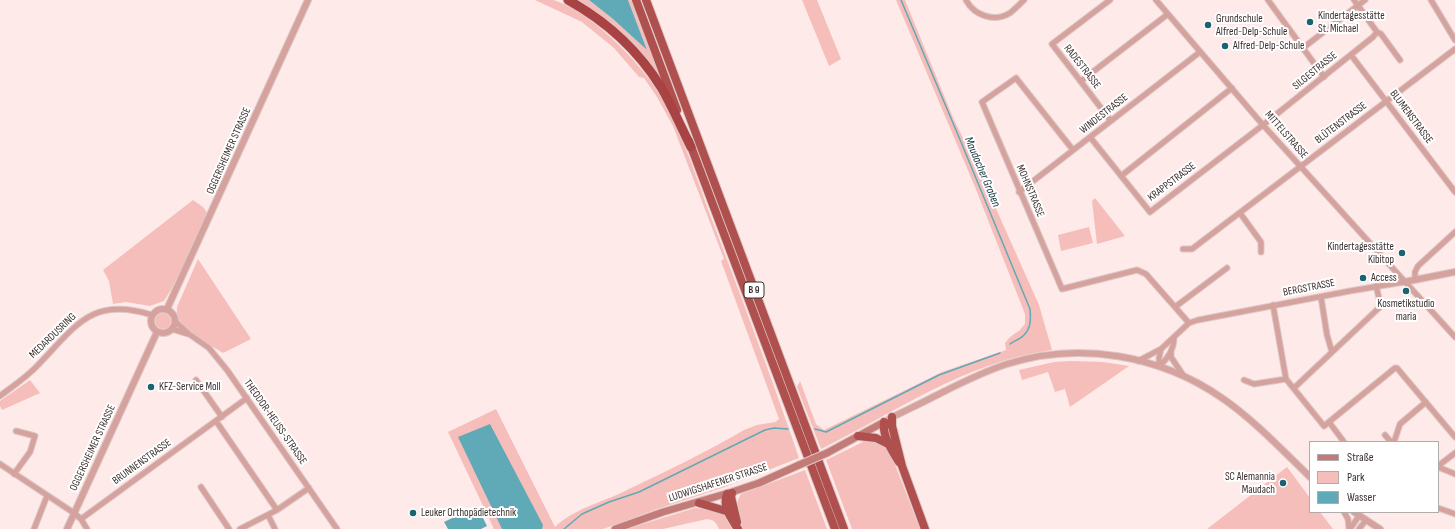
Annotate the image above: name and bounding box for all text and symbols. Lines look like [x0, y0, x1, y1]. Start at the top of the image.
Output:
place label: Kindertagesstätte St. Michael [1318, 9, 1385, 35]
place label: Grundschule Alfred-Delp-Schule [1216, 12, 1287, 38]
marker: Kindertagesstätte St. Michael [1305, 17, 1315, 27]
marker: Grundschule Alfred-Delp-Schule [1203, 20, 1213, 30]
place label: Alfred-Delp-Schule [1233, 39, 1304, 53]
marker: Alfred-Delp-Schule [1220, 41, 1230, 51]
street label: RADESTRASSE [1061, 42, 1103, 92]
street label: SILGESTRASSE [1290, 49, 1340, 93]
street label: BLUMENSTRASSE [1387, 88, 1435, 146]
street label: WINDESTRASSE [1077, 91, 1131, 137]
street label: BLÜTENSTRASSE [1313, 99, 1369, 147]
street label: OGGERSHEIMER STRASSE [204, 106, 254, 196]
street label: MITTELSTRASSE [1262, 108, 1310, 162]
water label: Maudacher Graben [961, 135, 1003, 209]
street label: KRAPPSTRASSE [1145, 160, 1199, 204]
street label: MOHNSTRASSE [1013, 163, 1047, 219]
place label: Kindertagesstätte Kibitop [1327, 240, 1394, 266]
marker: Kindertagesstätte Kibitop [1397, 248, 1407, 258]
place label: Access [1371, 271, 1397, 285]
marker: Access [1358, 273, 1368, 283]
street label: BERGSTRASSE [1282, 277, 1336, 299]
road number: B 9 [744, 282, 764, 298]
marker: Kosmetikstudio maria [1401, 286, 1411, 296]
place label: Kosmetikstudio maria [1377, 297, 1435, 323]
street label: MEDARDUSRING [27, 310, 79, 362]
street label: THEODOR-HEUSS-STRASSE [241, 377, 309, 467]
place label: KFZ-Service Moll [159, 380, 221, 394]
marker: KFZ-Service Moll [146, 382, 156, 392]
street label: OGGERSHEIMER STRASSE [67, 403, 119, 493]
street label: BRUNNENSTRASSE [110, 436, 174, 488]
legend [1309, 441, 1439, 513]
text: Straße [1347, 450, 1374, 465]
street label: LUDWIGSHAFENER STRASSE [667, 461, 769, 505]
place label: SC Alemannia Maudach [1225, 470, 1275, 496]
text: Park [1347, 470, 1365, 485]
marker: SC Alemannia Maudach [1278, 478, 1288, 488]
text: Wasser [1347, 490, 1376, 505]
place label: Leuker Orthopädietechnik [421, 506, 516, 520]
marker: Leuker Orthopädietechnik [408, 508, 418, 518]

